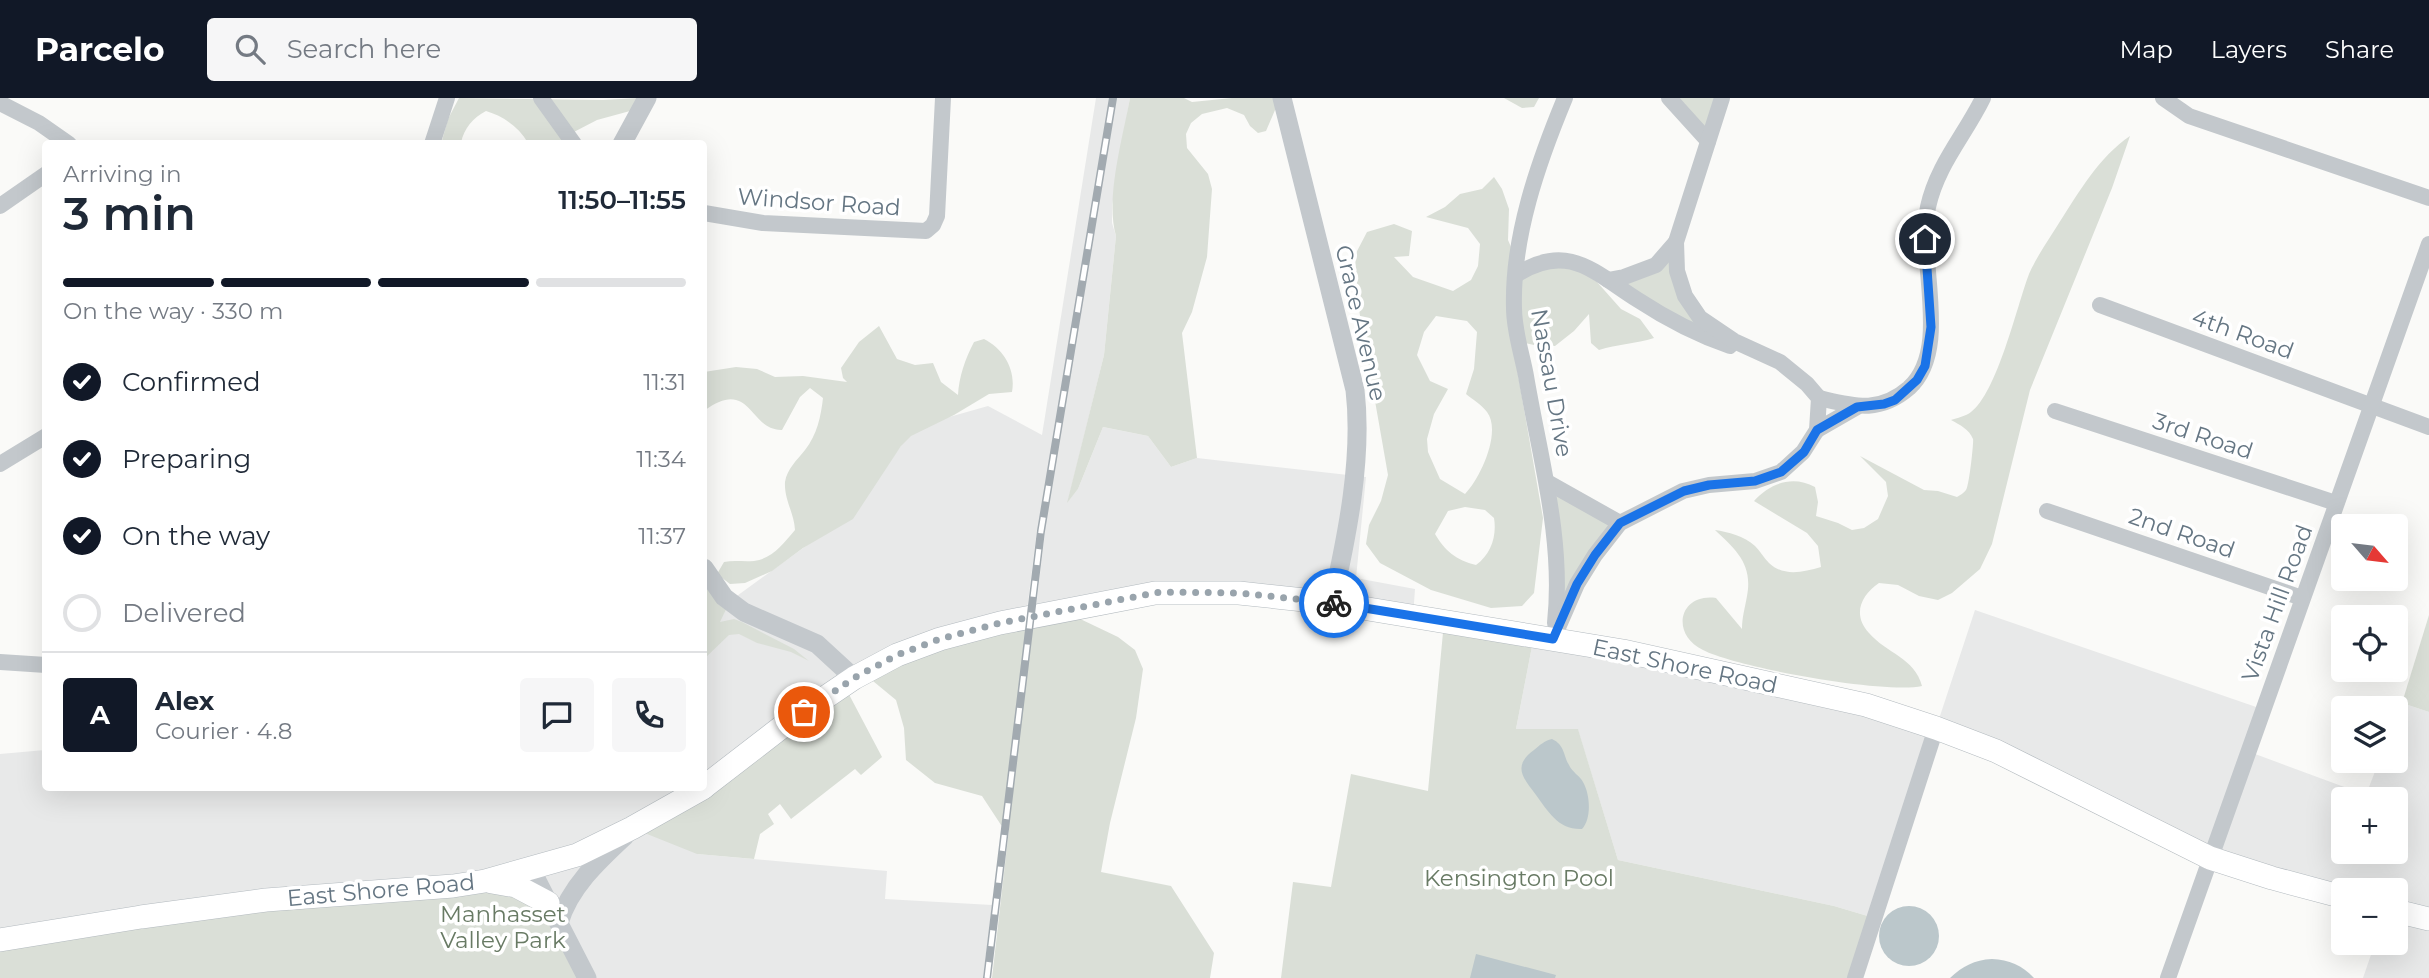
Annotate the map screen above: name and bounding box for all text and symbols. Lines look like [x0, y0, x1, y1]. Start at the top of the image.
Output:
search box [207, 18, 697, 81]
text: Parcelo [35, 29, 165, 69]
icon: search [231, 30, 269, 68]
text: Search here [287, 33, 441, 65]
text: Map [2119, 35, 2173, 64]
text: Layers [2211, 35, 2287, 64]
text: Share [2325, 35, 2394, 64]
text: Arriving in [63, 160, 182, 188]
street label: Windsor Road [736, 182, 902, 222]
text: 11:50–11:55 [558, 184, 686, 216]
text: 3 min [63, 185, 196, 242]
pin [1895, 209, 1955, 269]
icon: home [1906, 220, 1944, 258]
street label: Grace Avenue [1329, 242, 1393, 404]
text: On the way · 330 m [63, 297, 283, 325]
street label: 4th Road [2188, 303, 2298, 365]
street label: Nassau Drive [1525, 307, 1579, 459]
icon: check [63, 363, 101, 401]
text: Confirmed [122, 366, 261, 398]
text: 11:31 [643, 368, 686, 396]
street label: 3rd Road [2149, 407, 2257, 465]
icon: check [63, 440, 101, 478]
text: Preparing [122, 443, 251, 475]
text: 11:34 [636, 445, 686, 473]
street label: 2nd Road [2125, 502, 2239, 564]
north arrow [2331, 514, 2408, 592]
map controls [2331, 514, 2408, 955]
icon: check [63, 517, 101, 555]
text: On the way [122, 520, 270, 552]
street label: Vista Hill Road [2236, 521, 2318, 685]
text: 11:37 [638, 522, 686, 550]
courier [1299, 568, 1369, 638]
icon: bike [1315, 584, 1353, 622]
text: Delivered [122, 597, 246, 629]
button: locate [2331, 605, 2408, 682]
street label: East Shore Road [1590, 633, 1780, 699]
button: chat [520, 678, 594, 752]
button: phone [612, 678, 686, 752]
pin [774, 682, 834, 742]
text: Alex [155, 685, 214, 717]
icon: bag [785, 693, 823, 731]
button: layers [2331, 696, 2408, 773]
text: A [90, 699, 110, 731]
text: Courier · 4.8 [155, 717, 292, 745]
button: + [2331, 787, 2408, 864]
park label: Kensington Pool [1424, 864, 1614, 892]
street label: East Shore Road [286, 868, 476, 912]
button: − [2331, 878, 2408, 955]
park label: Manhasset Valley Park [440, 900, 566, 954]

